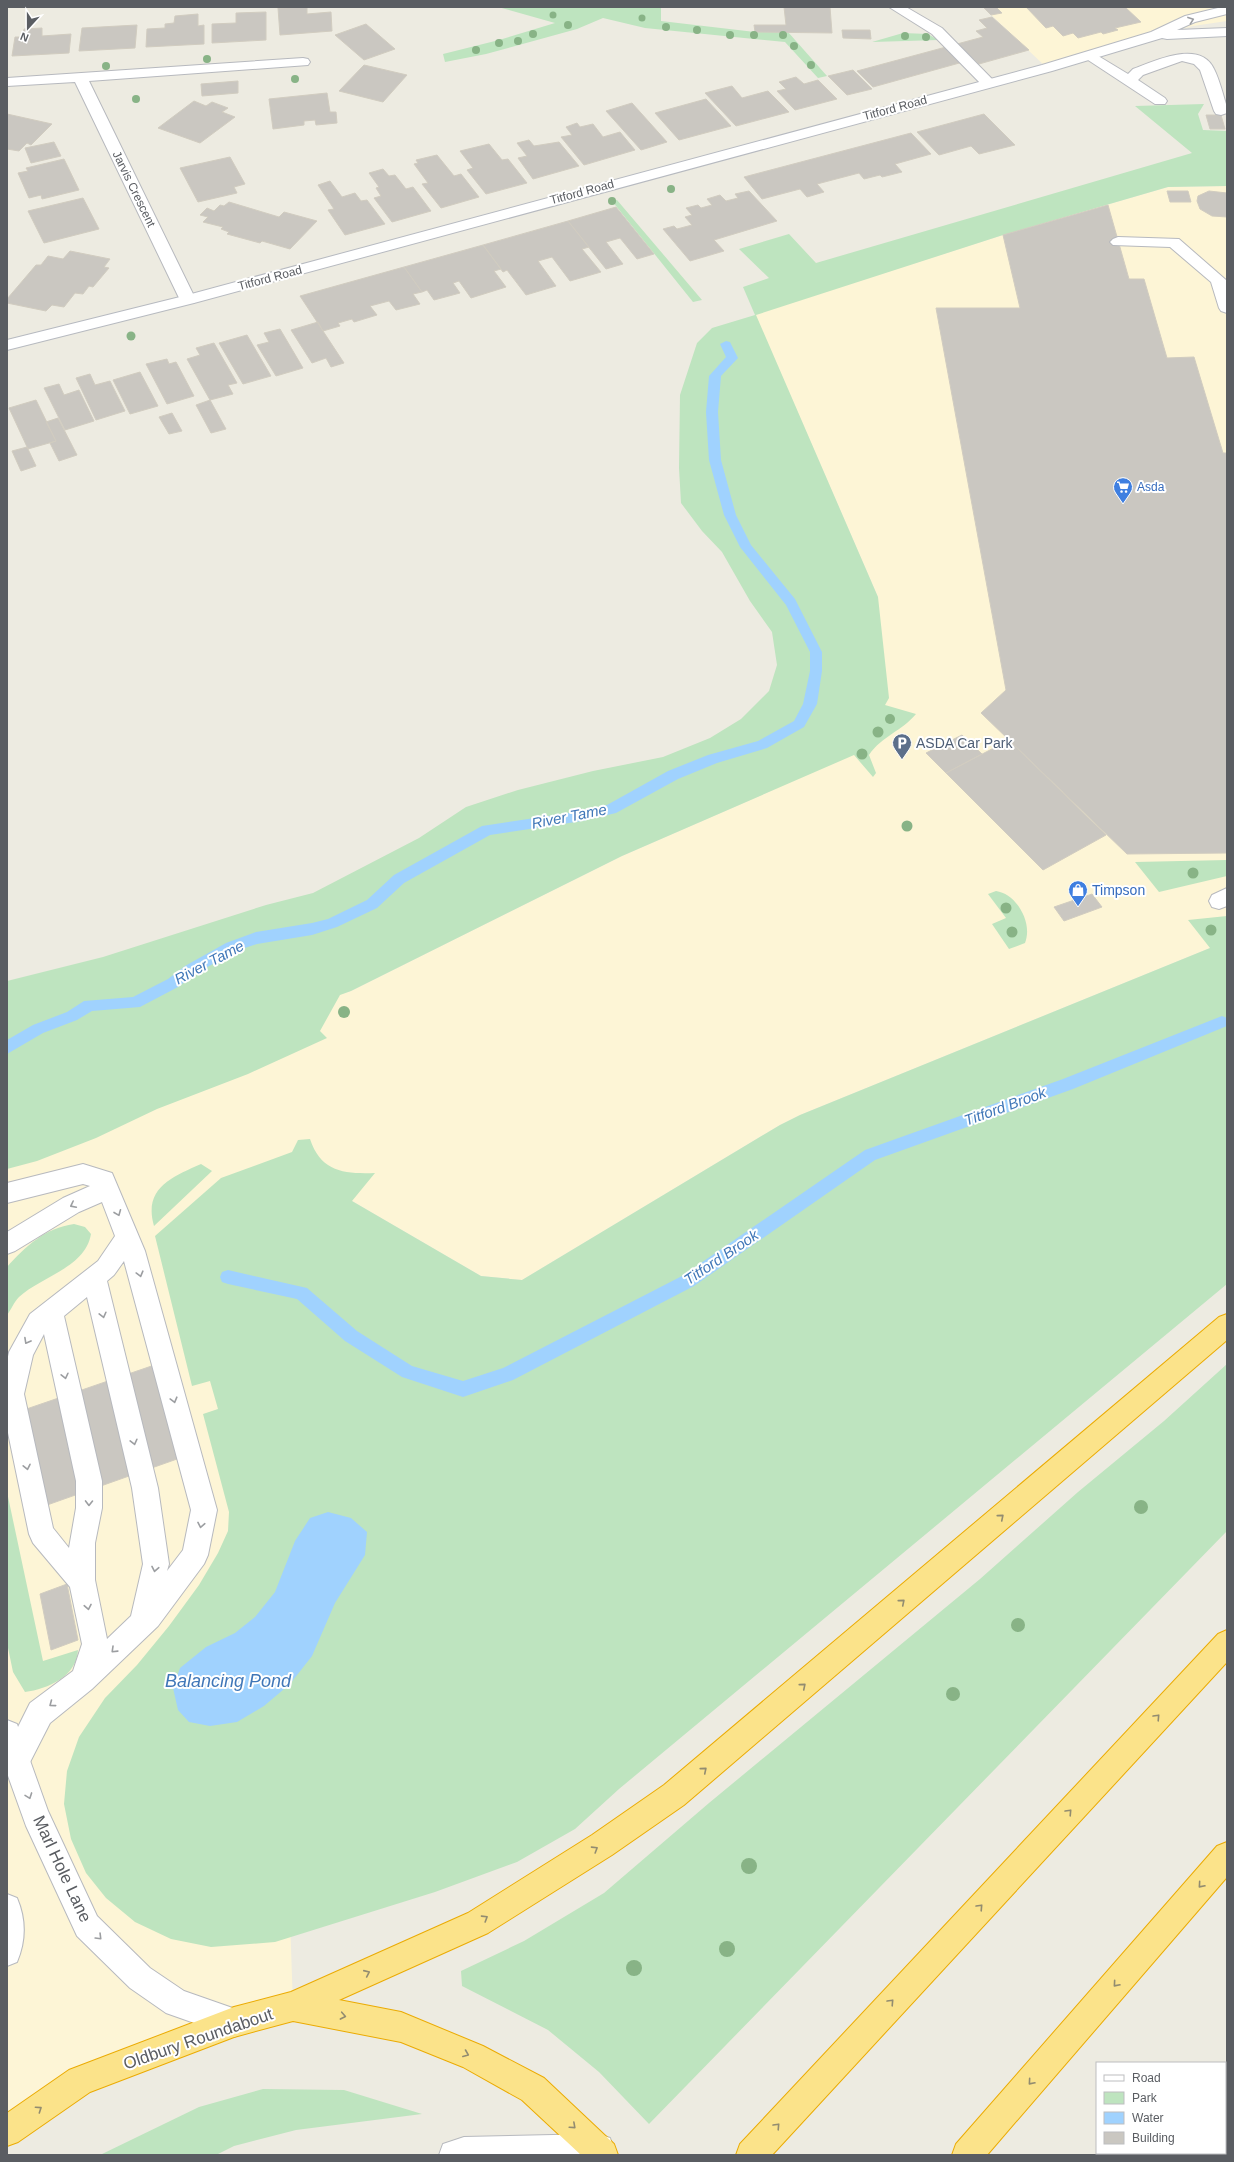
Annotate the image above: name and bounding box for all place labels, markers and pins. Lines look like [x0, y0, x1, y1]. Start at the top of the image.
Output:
supermarket icon: Asda [1112, 476, 1134, 504]
place label: Asda [1137, 480, 1165, 494]
parking icon: ASDA Car Park [891, 732, 913, 760]
place label: ASDA Car Park [916, 735, 1013, 751]
shop icon: Timpson [1067, 879, 1089, 907]
place label: Timpson [1092, 882, 1145, 898]

